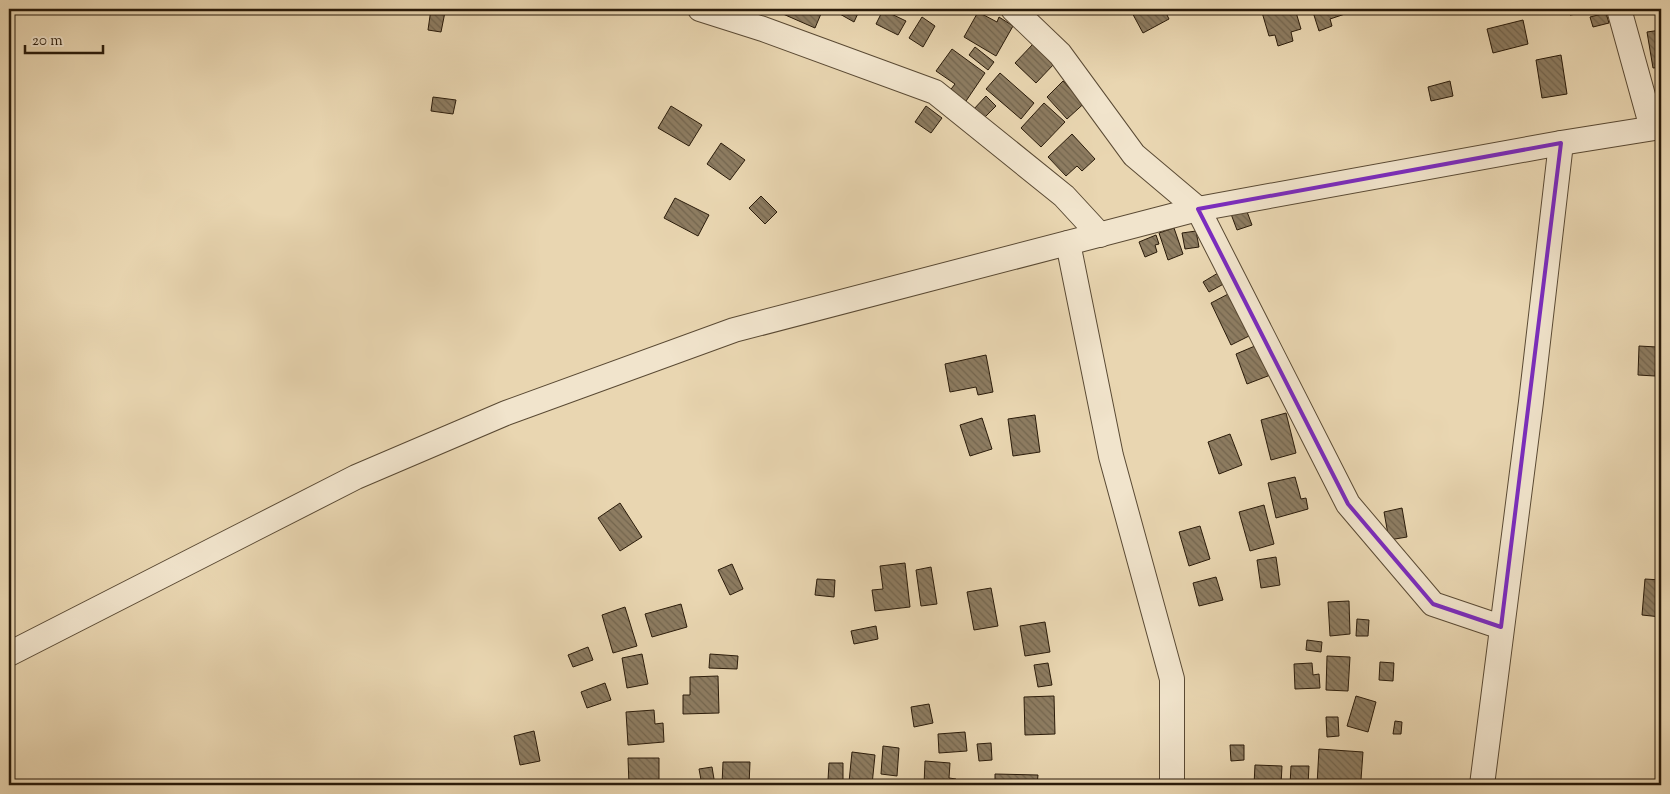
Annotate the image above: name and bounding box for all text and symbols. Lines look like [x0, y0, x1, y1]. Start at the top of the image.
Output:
scale bar [25, 22, 102, 54]
text: 20 m [32, 31, 63, 52]

